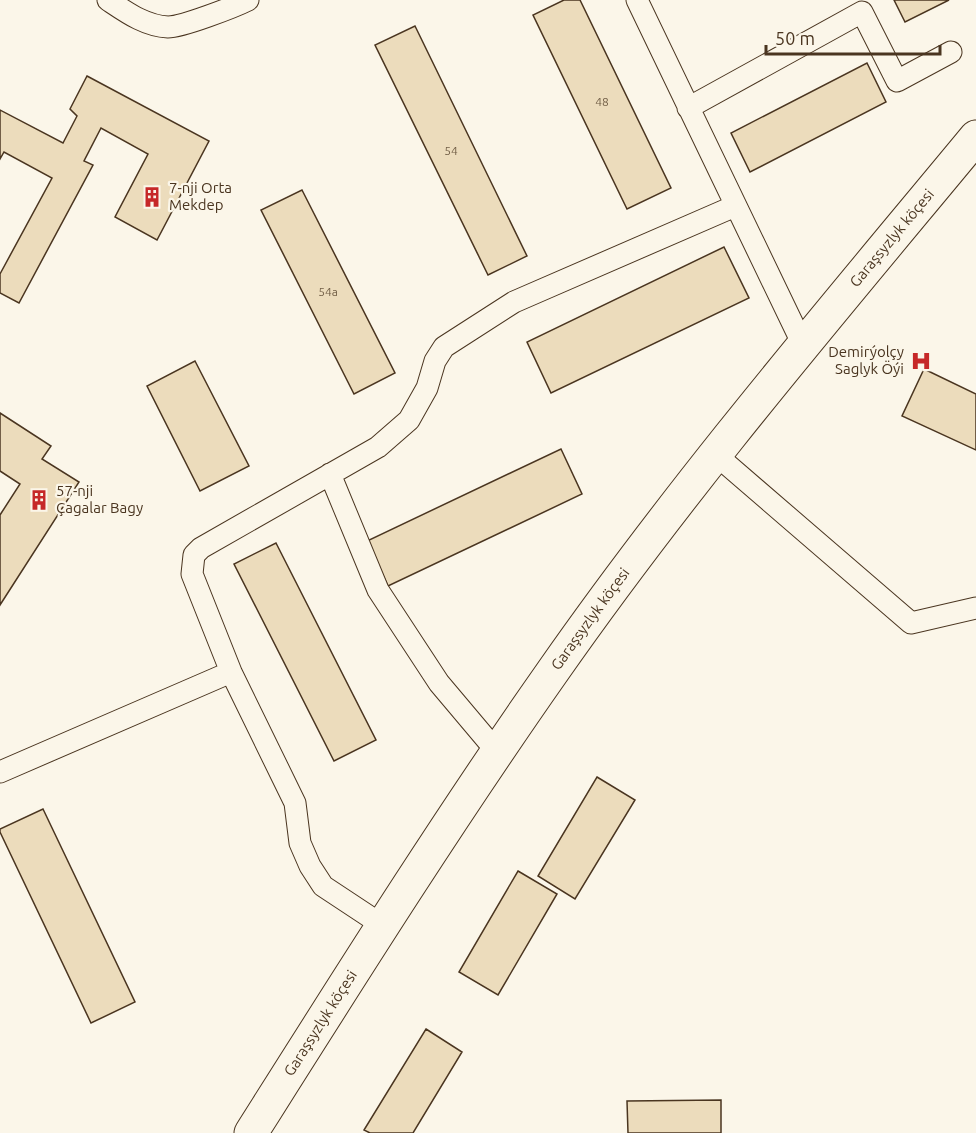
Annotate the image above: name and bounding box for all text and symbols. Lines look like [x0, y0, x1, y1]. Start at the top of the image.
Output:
scale bar [766, 18, 940, 56]
text: 50 m [775, 28, 815, 48]
house number: 48 [595, 95, 609, 108]
house number: 54 [444, 144, 458, 157]
place label: 7-nji Orta Mekdep [169, 179, 232, 213]
building icon: 7-nji Orta Mekdep [140, 185, 164, 209]
street label: Garaşsyzlyk köçesi [846, 185, 937, 290]
house number: 54а [318, 285, 338, 298]
place label: Demirýolçy Saglyk Öýi [828, 343, 904, 377]
hospital icon: Demirýolçy Saglyk Öýi [909, 349, 933, 373]
place label: 57-nji Çagalar Bagy [56, 482, 143, 516]
building icon: 57-nji Çagalar Bagy [27, 488, 51, 512]
street label: Garaşsyzlyk köçesi [547, 564, 633, 673]
street label: Garaşsyzlyk köçesi [280, 967, 360, 1079]

